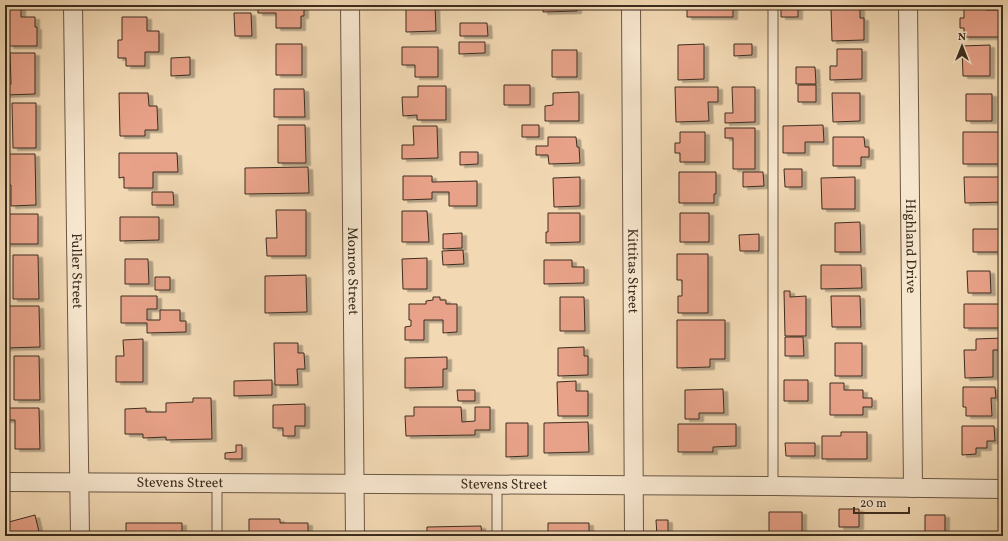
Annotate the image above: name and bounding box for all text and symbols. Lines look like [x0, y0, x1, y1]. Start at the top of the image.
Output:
north arrow [942, 26, 982, 66]
text: N [958, 30, 966, 45]
street label: Highland Drive [901, 199, 920, 294]
street label: Monroe Street [343, 227, 362, 315]
street label: Kittitas Street [623, 228, 642, 314]
street label: Fuller Street [67, 233, 87, 309]
street label: Stevens Street [137, 473, 224, 493]
street label: Stevens Street [461, 475, 548, 494]
scale bar [854, 489, 909, 515]
text: 20 m [860, 496, 887, 512]

